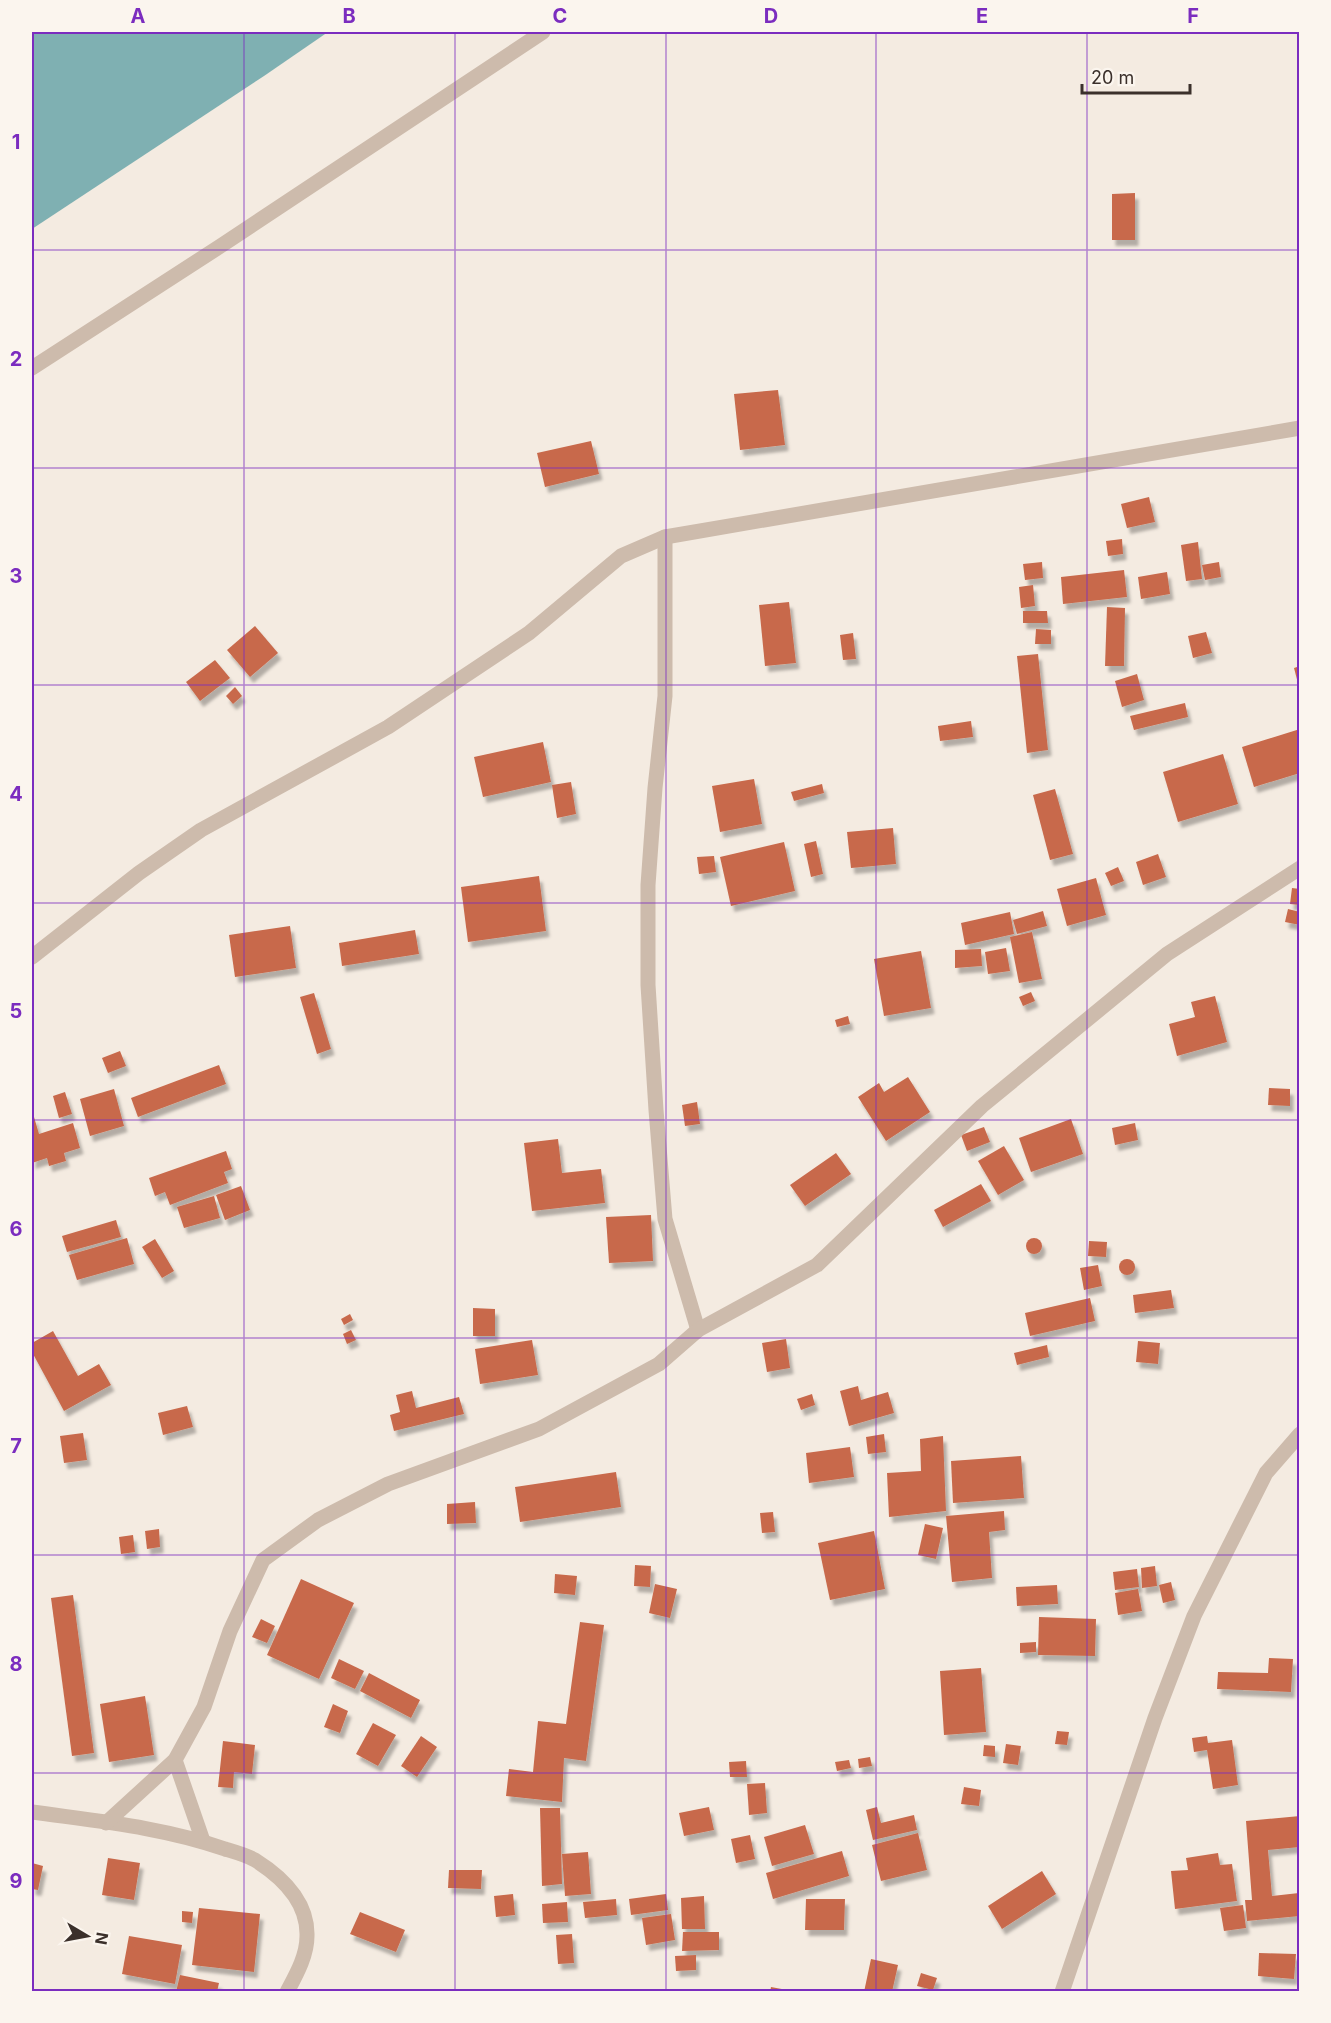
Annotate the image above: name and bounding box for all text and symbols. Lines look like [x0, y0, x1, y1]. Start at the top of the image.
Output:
text: A [131, 4, 146, 28]
text: B [342, 4, 356, 28]
text: C [553, 4, 567, 28]
text: D [764, 4, 778, 28]
text: E [976, 4, 988, 28]
text: F [1187, 4, 1199, 28]
scale bar [1082, 57, 1190, 95]
text: 20 m [1091, 67, 1134, 88]
text: 1 [12, 130, 20, 154]
text: 2 [10, 347, 22, 371]
text: 3 [10, 564, 22, 588]
text: 4 [9, 782, 23, 806]
text: 5 [10, 999, 22, 1023]
text: 6 [10, 1217, 23, 1241]
text: 7 [10, 1434, 22, 1458]
text: 8 [9, 1652, 23, 1676]
text: 9 [10, 1869, 23, 1893]
north arrow [57, 1906, 117, 1966]
text: N [91, 1931, 113, 1946]

